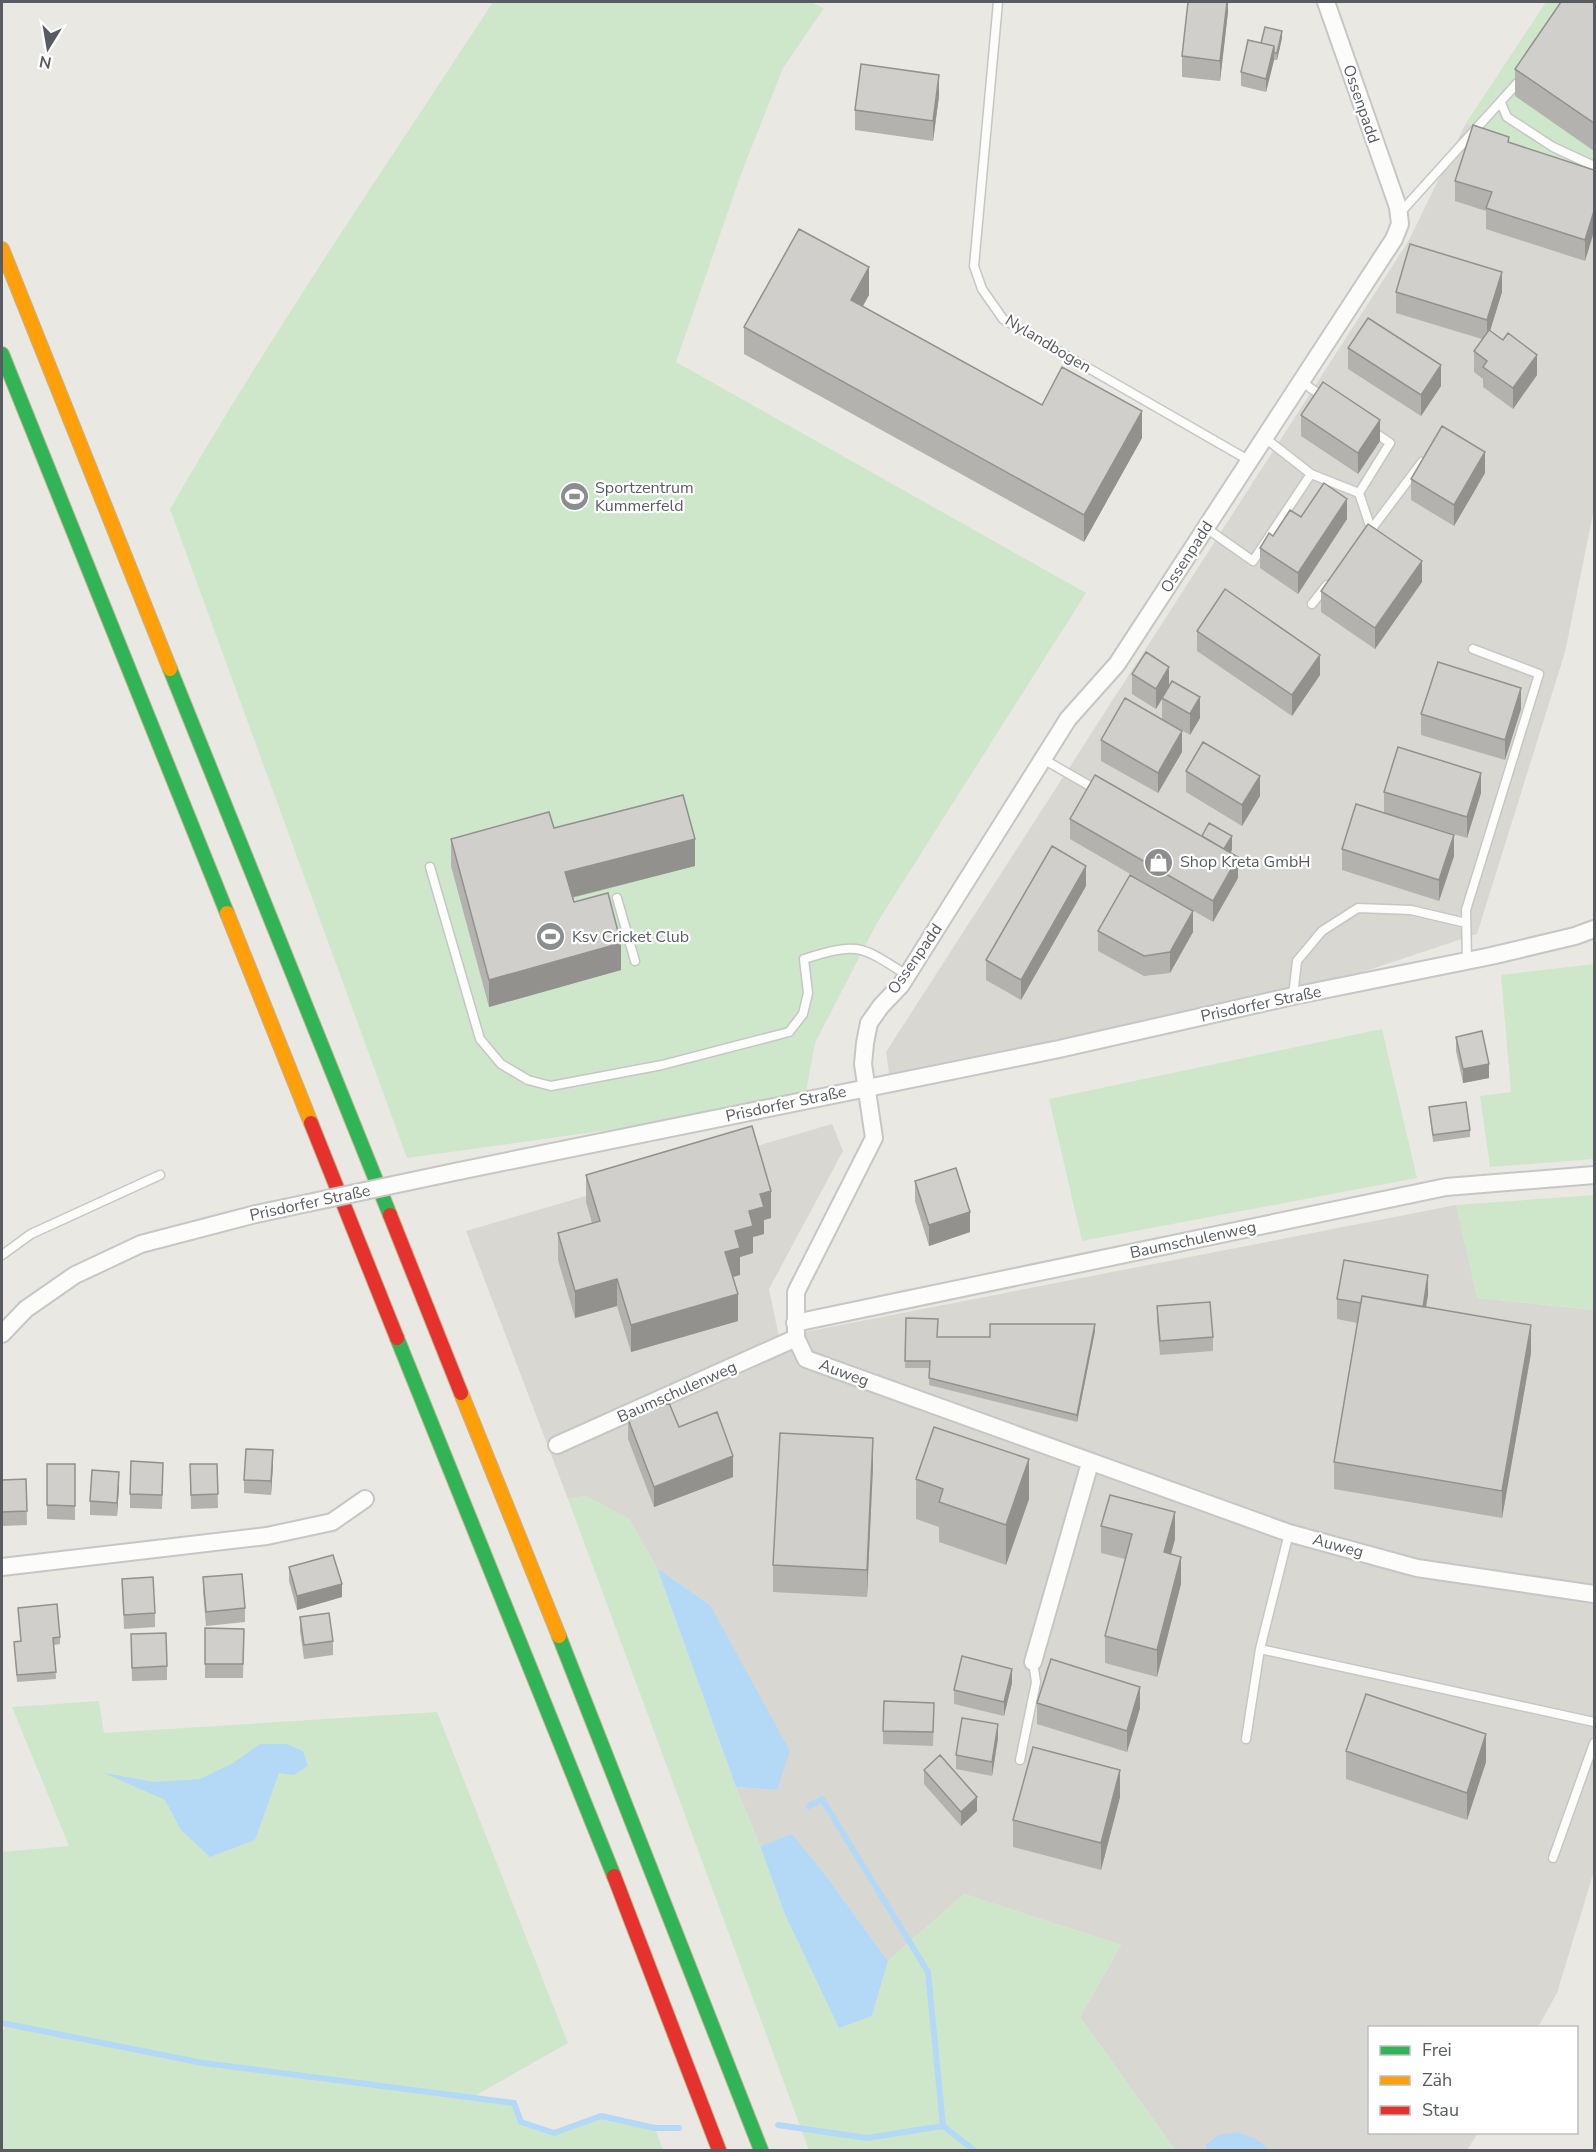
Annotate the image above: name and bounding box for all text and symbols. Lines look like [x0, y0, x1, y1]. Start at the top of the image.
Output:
north arrow [18, 18, 78, 78]
text: N [37, 50, 53, 74]
street label: Ossenpadd [1337, 62, 1385, 146]
street label: Nylandbogen [1001, 310, 1095, 378]
place label: Sportzentrum Kummerfeld [595, 477, 694, 517]
sports icon: Sportzentrum Kummerfeld [558, 481, 590, 513]
street label: Ossenpadd [1156, 517, 1218, 597]
shop icon: Shop Kreta GmbH [1143, 846, 1175, 878]
place label: Shop Kreta GmbH [1180, 851, 1310, 873]
street label: Ossenpadd [883, 919, 947, 999]
sports icon: Ksv Cricket Club [535, 921, 567, 953]
place label: Ksv Cricket Club [572, 926, 689, 948]
street label: Prisdorfer Straße [1199, 980, 1323, 1028]
street label: Prisdorfer Straße [724, 1080, 848, 1128]
street label: Prisdorfer Straße [248, 1179, 372, 1227]
street label: Baumschulenweg [1128, 1216, 1258, 1264]
street label: Auweg [816, 1354, 872, 1392]
street label: Baumschulenweg [614, 1356, 740, 1428]
street label: Auweg [1310, 1529, 1366, 1563]
legend [1368, 2026, 1578, 2134]
text: Frei [1422, 2038, 1452, 2062]
text: Zäh [1422, 2068, 1452, 2092]
text: Stau [1422, 2098, 1459, 2122]

